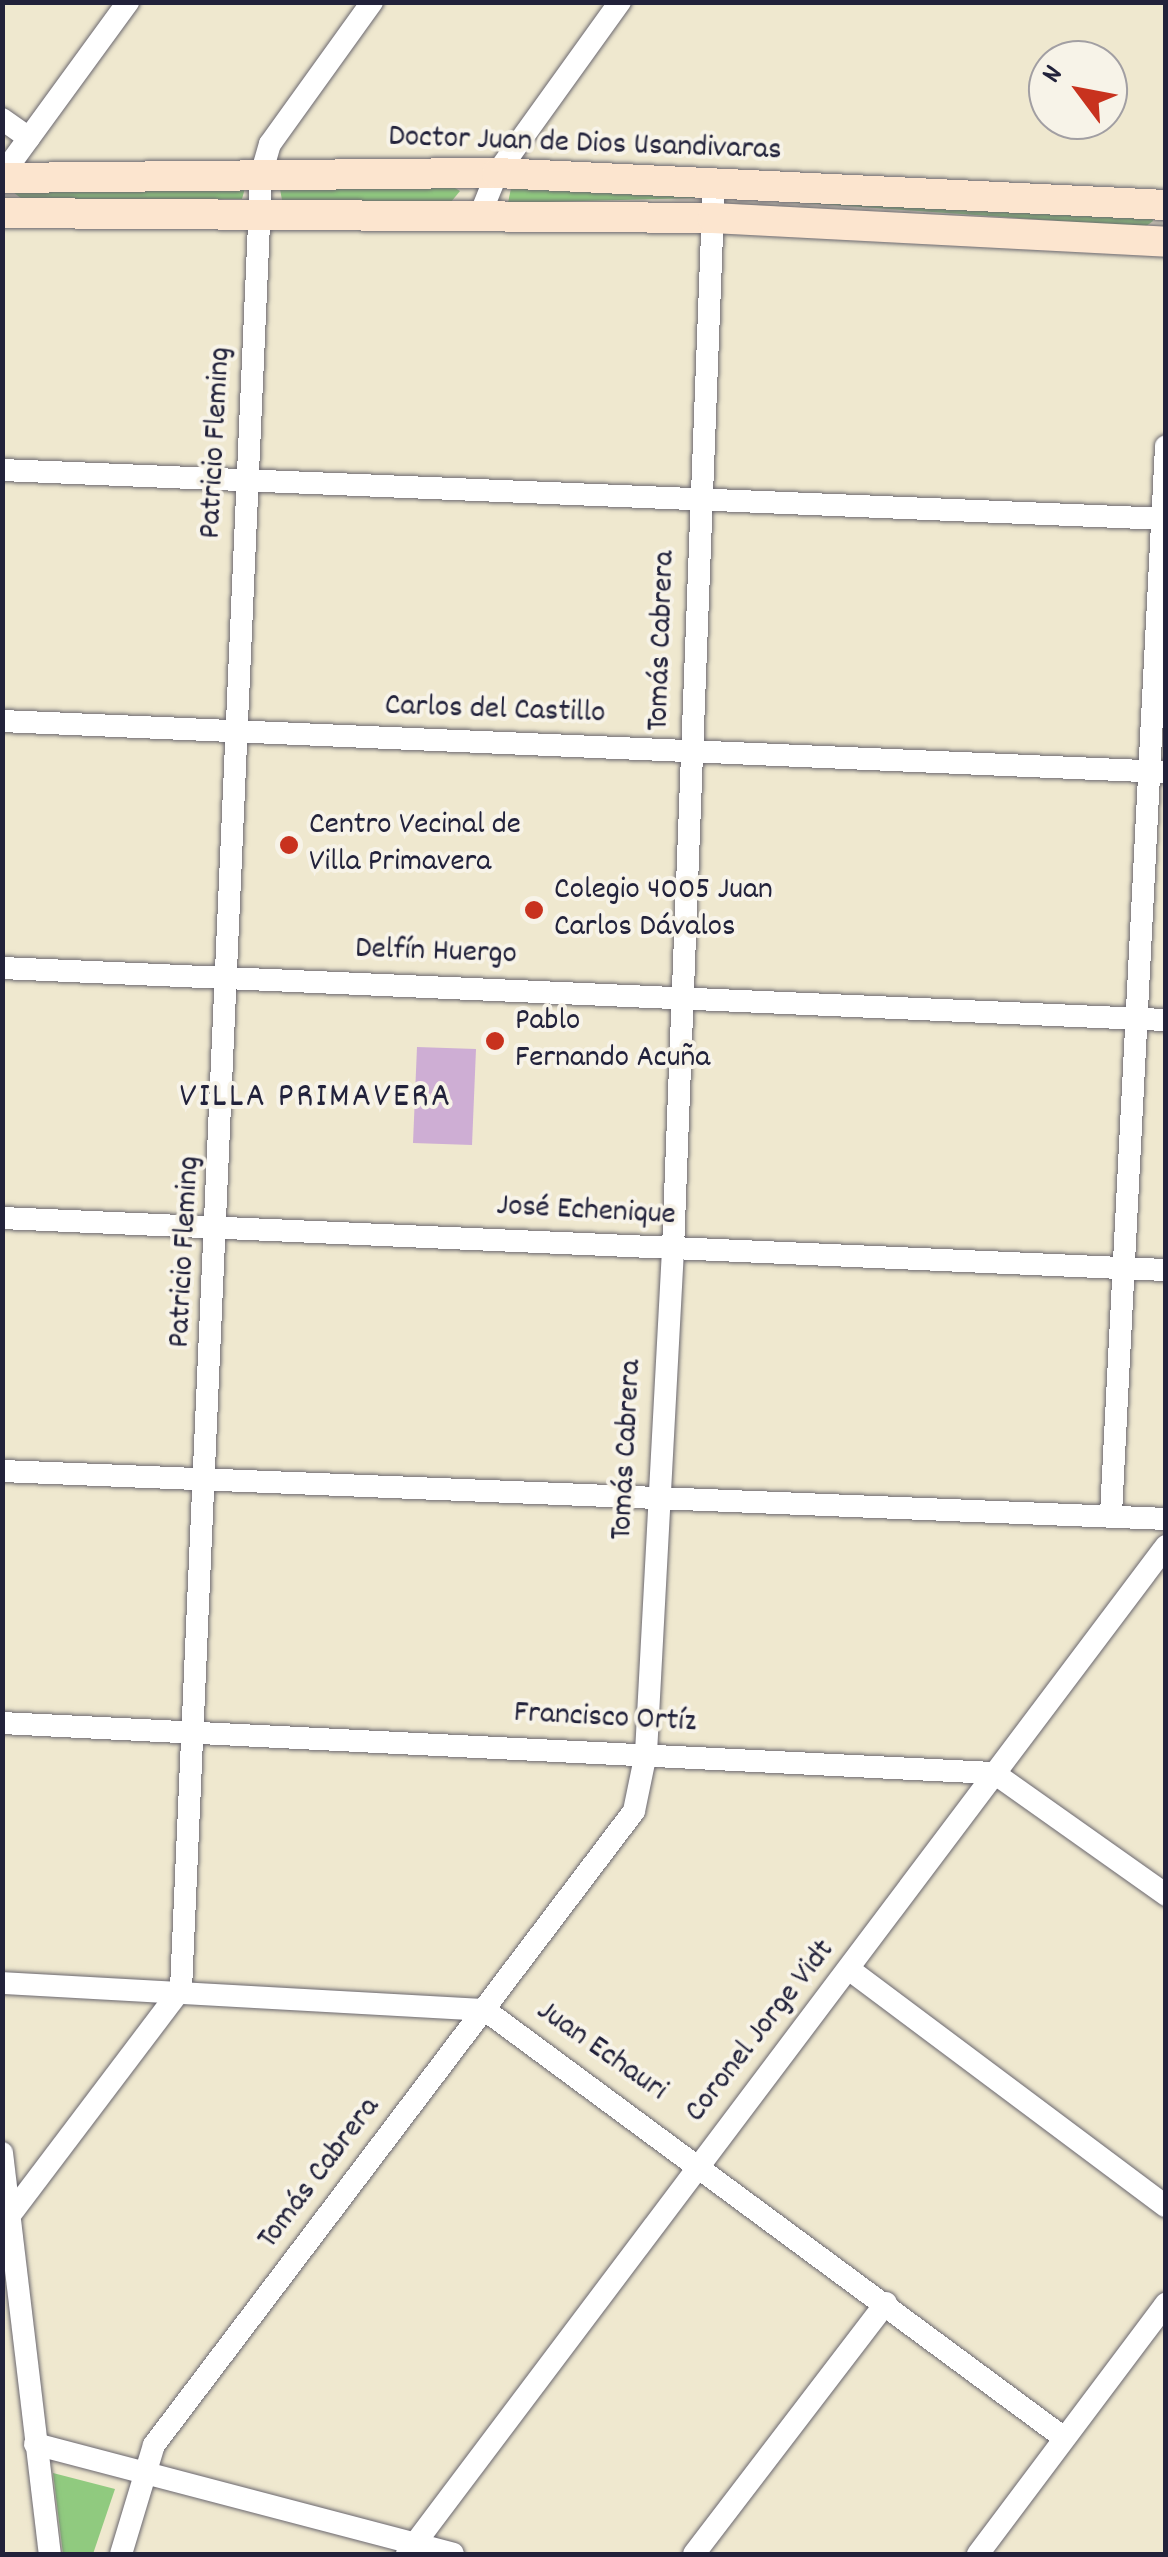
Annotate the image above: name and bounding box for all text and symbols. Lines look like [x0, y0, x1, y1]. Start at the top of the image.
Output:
north arrow [1028, 40, 1128, 140]
text: N [1034, 59, 1075, 92]
street label: Doctor Juan de Dios Usandivaras [388, 119, 782, 171]
street label: Patricio Fleming [193, 346, 241, 540]
street label: Tomás Cabrera [641, 550, 685, 732]
street label: Carlos del Castillo [384, 688, 606, 734]
place label: Centro Vecinal de Villa Primavera [309, 808, 521, 883]
marker: Centro Vecinal de Villa Primavera [278, 834, 300, 856]
place label: Colegio 4005 Juan Carlos Dávalos [554, 873, 773, 948]
marker: Colegio 4005 Juan Carlos Dávalos [523, 899, 545, 921]
street label: Delfín Huergo [354, 931, 518, 975]
place label: Pablo Fernando Acuña [515, 1004, 710, 1079]
marker: Pablo Fernando Acuña [484, 1030, 506, 1052]
district label: VILLA PRIMAVERA [179, 1077, 453, 1119]
street label: Patricio Fleming [162, 1155, 210, 1349]
street label: José Echenique [495, 1188, 677, 1236]
street label: Tomás Cabrera [604, 1359, 652, 1541]
street label: Francisco Ortíz [513, 1695, 697, 1743]
street label: Coronel Jorge Vidt [678, 1933, 844, 2131]
street label: Juan Echauri [528, 1993, 674, 2111]
street label: Tomás Cabrera [250, 2090, 390, 2258]

